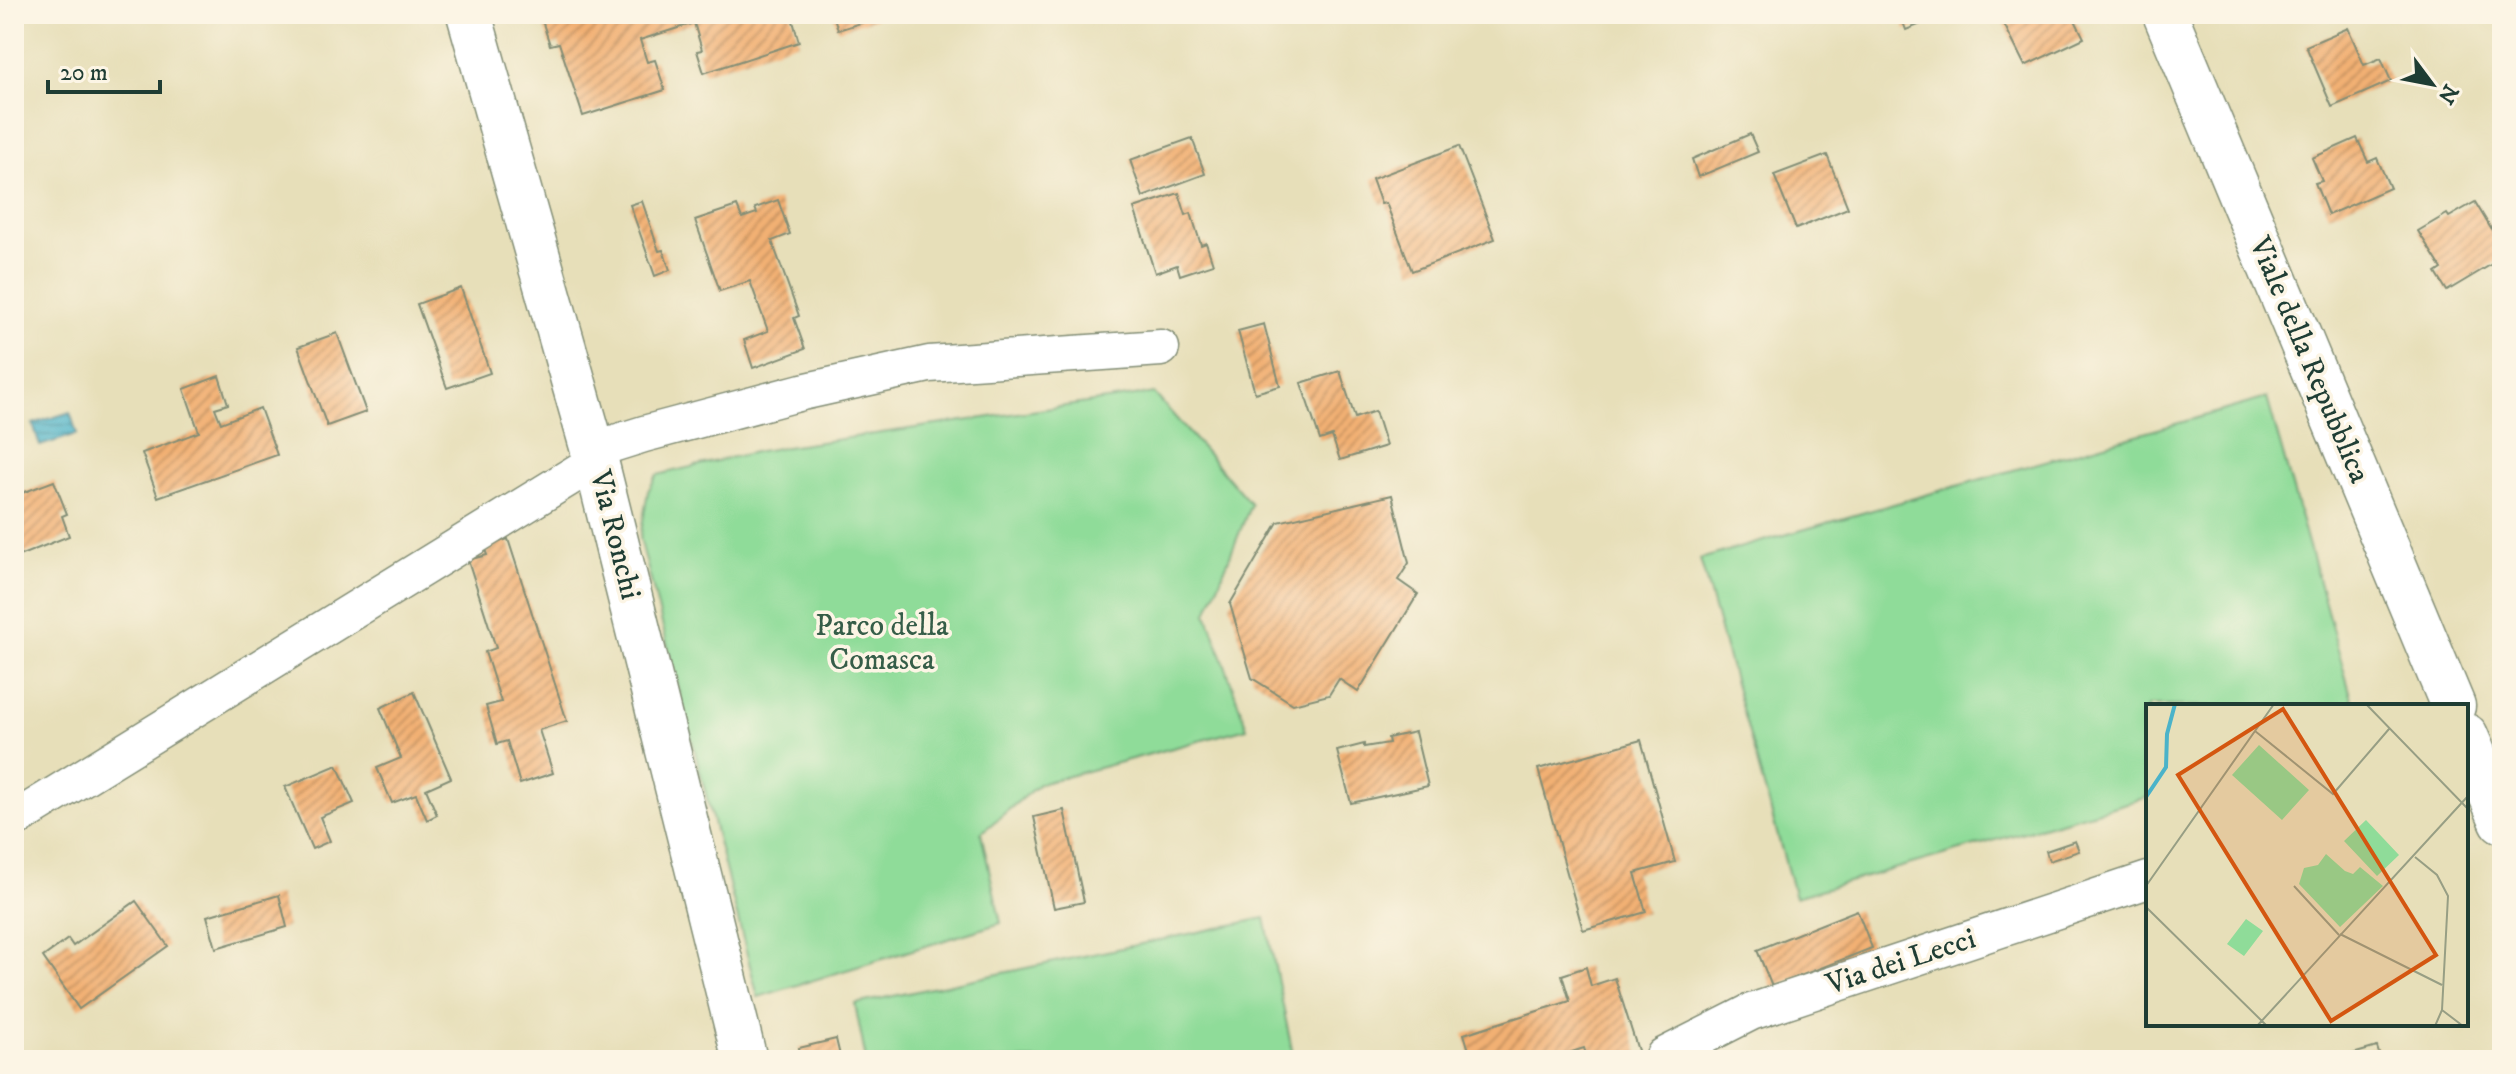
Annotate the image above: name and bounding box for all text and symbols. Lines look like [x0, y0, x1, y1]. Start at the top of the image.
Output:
scale bar [48, 44, 160, 94]
north arrow [2392, 44, 2472, 124]
text: 20 m [60, 58, 108, 88]
text: N [2431, 79, 2464, 109]
street label: Viale della Repubblica [2240, 230, 2378, 489]
street label: Via Ronchi [581, 465, 649, 604]
park label: Parco della Comasca [815, 608, 949, 679]
inset map [2146, 704, 2468, 1026]
street label: Via dei Lecci [1821, 920, 1980, 1004]

